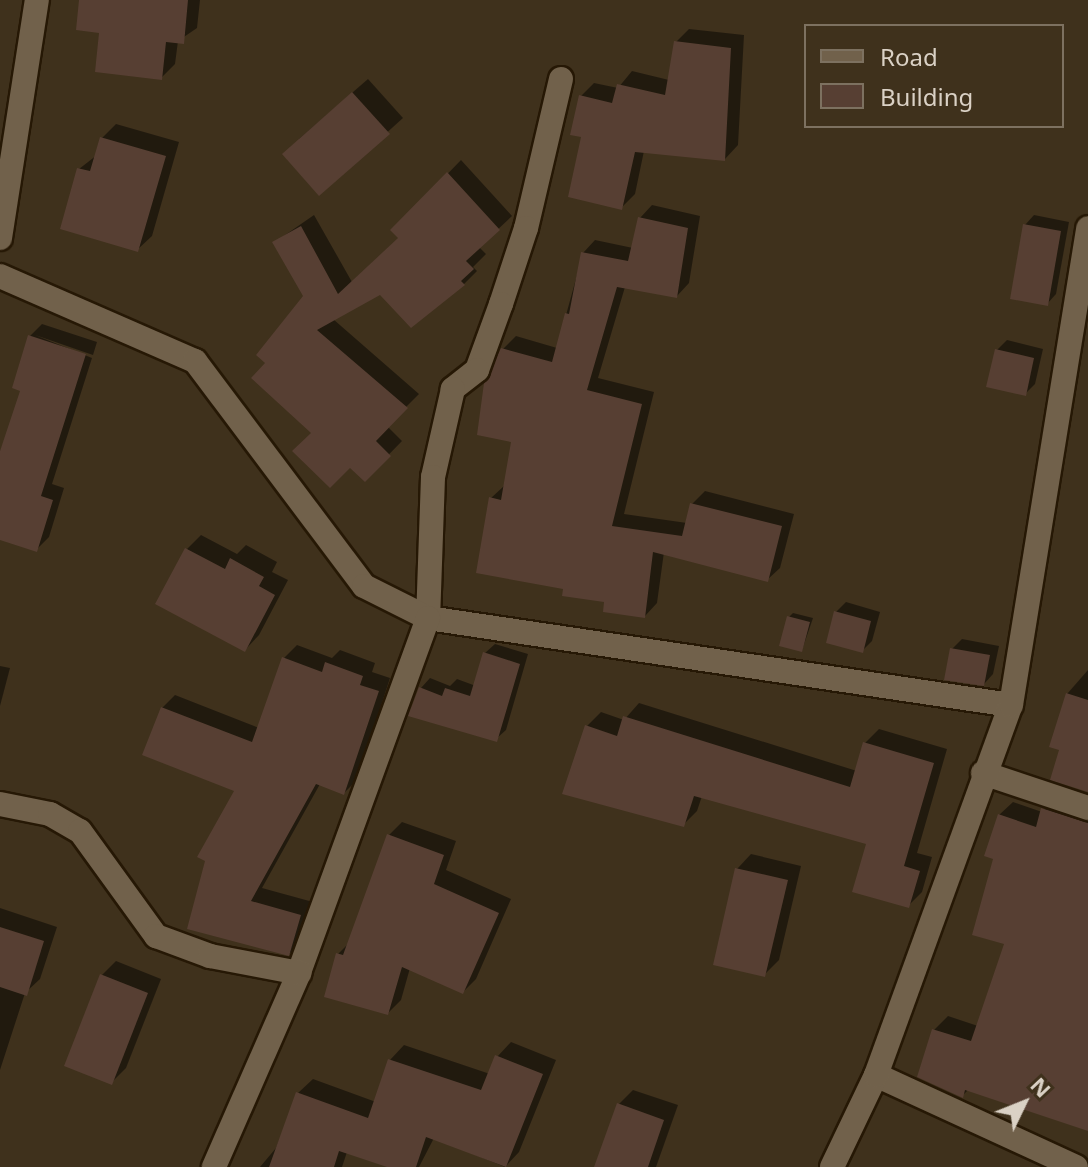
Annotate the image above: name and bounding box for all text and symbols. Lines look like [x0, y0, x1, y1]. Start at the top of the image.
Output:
legend [804, 24, 1064, 128]
text: Road [880, 40, 938, 73]
text: Building [880, 80, 973, 113]
north arrow [984, 1063, 1064, 1143]
text: N [1024, 1070, 1059, 1103]

